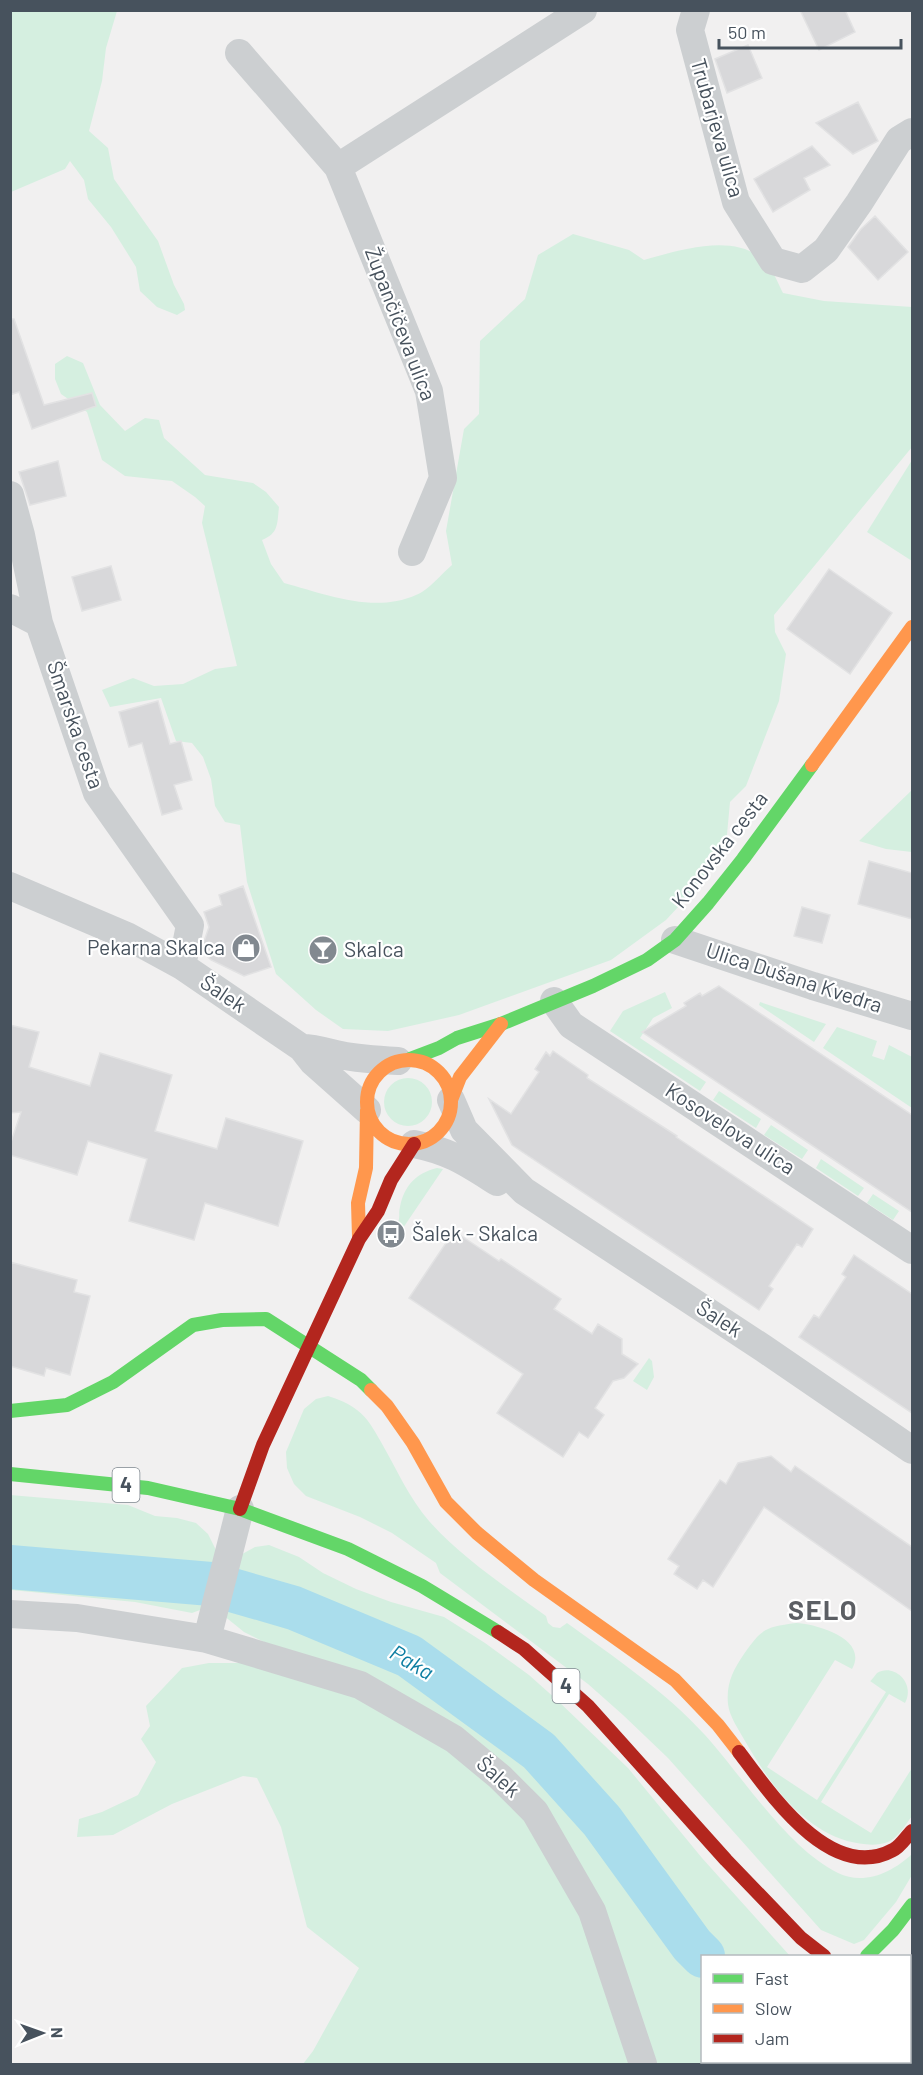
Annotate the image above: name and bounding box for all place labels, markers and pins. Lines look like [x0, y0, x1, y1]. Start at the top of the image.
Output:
shop icon: Pekarna Skalca [230, 932, 262, 964]
place label: Pekarna Skalca [87, 934, 225, 959]
bar icon: Skalca [307, 934, 339, 966]
place label: Skalca [344, 936, 404, 961]
bus stop icon: Šalek - Skalca [375, 1218, 407, 1250]
place label: Šalek - Skalca [412, 1220, 538, 1245]

